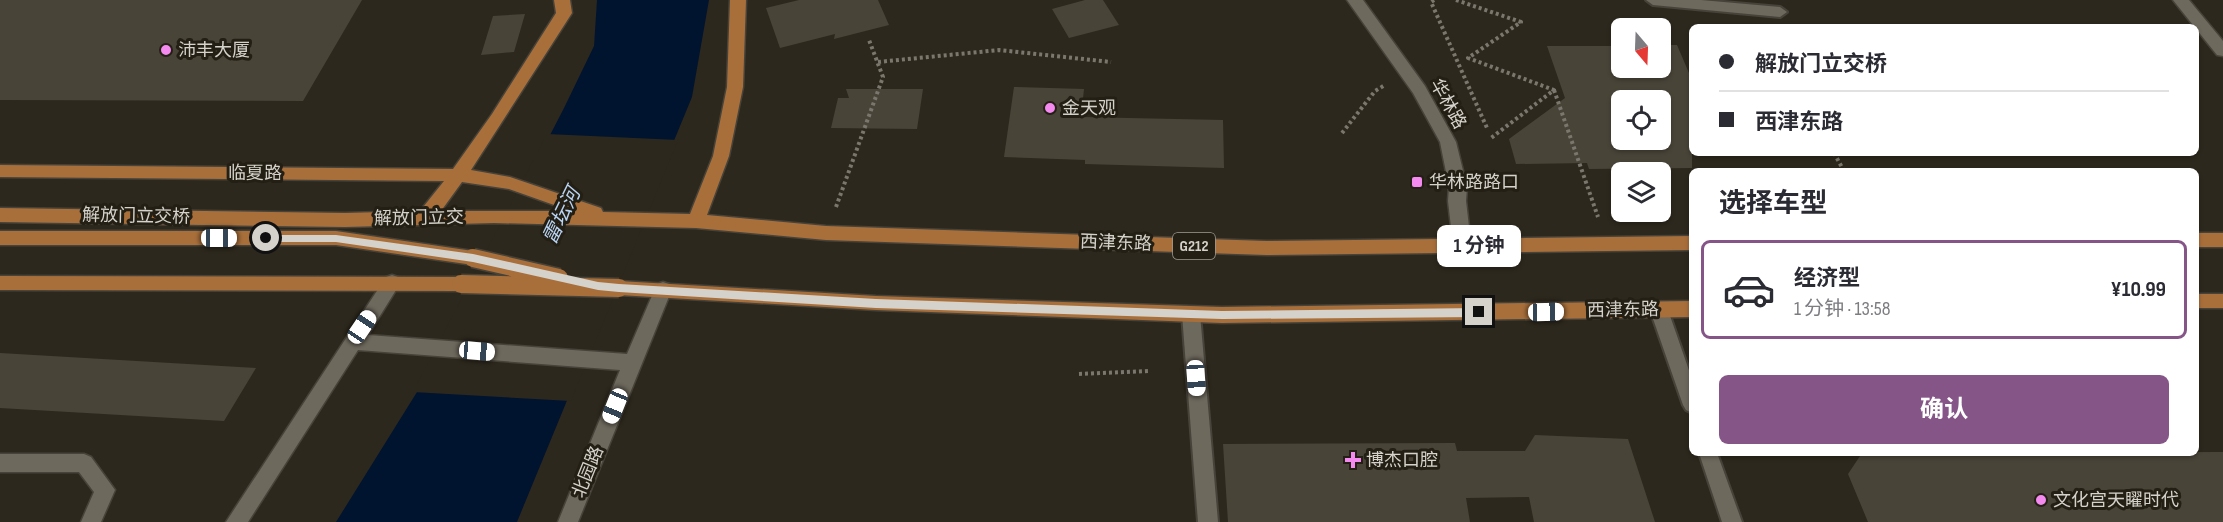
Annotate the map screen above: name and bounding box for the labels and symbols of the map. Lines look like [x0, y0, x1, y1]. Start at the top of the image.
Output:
north arrow [1611, 18, 1671, 78]
place label: 沛丰大厦 [178, 40, 250, 61]
marker: 沛丰大厦 [159, 43, 173, 57]
street label: 华林路 [1426, 75, 1470, 133]
place label: 金天观 [1062, 98, 1116, 119]
marker: 金天观 [1043, 101, 1057, 115]
street label: 临夏路 [228, 163, 282, 184]
place label: 华林路路口 [1429, 172, 1519, 193]
marker: 华林路路口 [1410, 175, 1424, 189]
water label: 雷坛河 [538, 180, 588, 248]
street label: 解放门立交桥 [82, 205, 190, 227]
street label: 解放门立交 [374, 207, 464, 229]
route start [252, 224, 279, 251]
callout: 1 分钟 [1437, 225, 1521, 267]
car [201, 229, 237, 247]
street label: 西津东路 [1080, 231, 1152, 255]
road number: G212 [1173, 233, 1215, 259]
route end [1465, 298, 1492, 325]
street label: 西津东路 [1587, 299, 1659, 321]
car [1528, 303, 1564, 321]
car [344, 307, 380, 347]
car [458, 340, 496, 362]
car [1186, 359, 1206, 397]
car [600, 386, 630, 426]
street label: 北园路 [568, 443, 608, 501]
place label: 博杰口腔 [1366, 450, 1438, 471]
marker: 博杰口腔 [1344, 451, 1362, 469]
place label: 文化宫天矅时代 [2053, 490, 2179, 511]
marker: 文化宫天矅时代 [2034, 493, 2048, 507]

